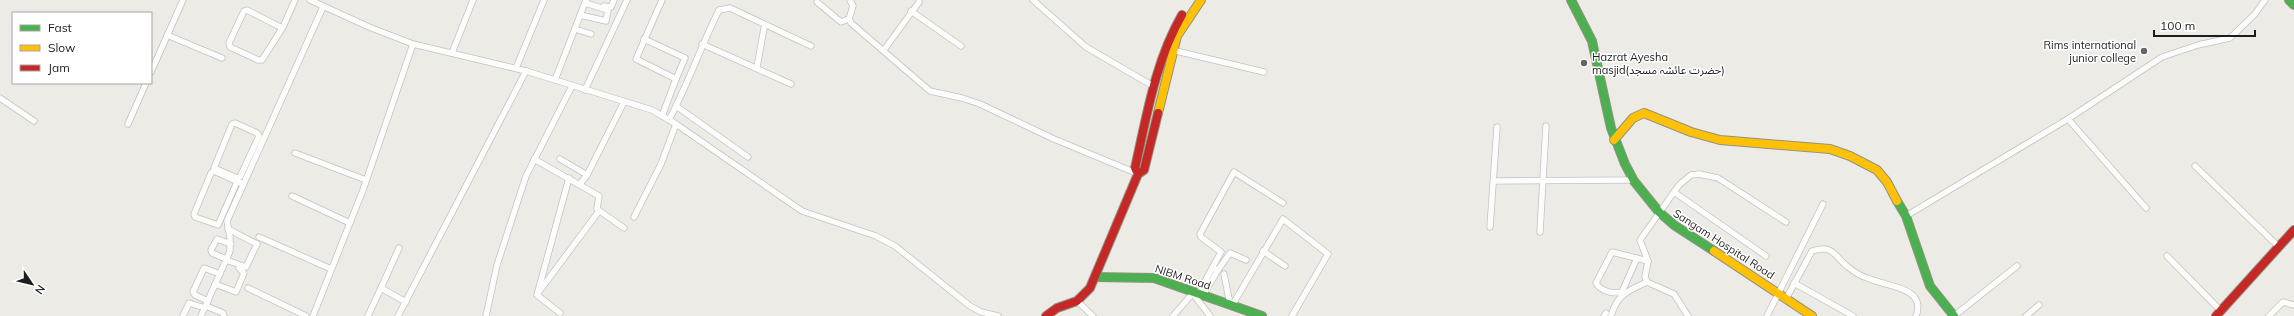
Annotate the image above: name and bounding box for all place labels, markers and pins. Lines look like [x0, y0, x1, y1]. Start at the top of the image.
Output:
place label: Rims international junior college [2043, 38, 2136, 65]
marker: Rims international junior college [2139, 46, 2149, 56]
place label: Hazrat Ayesha masjid(حضرت عائشہ مسجد) [1592, 50, 1725, 77]
marker: Hazrat Ayesha masjid(حضرت عائشہ مسجد) [1579, 58, 1589, 68]

